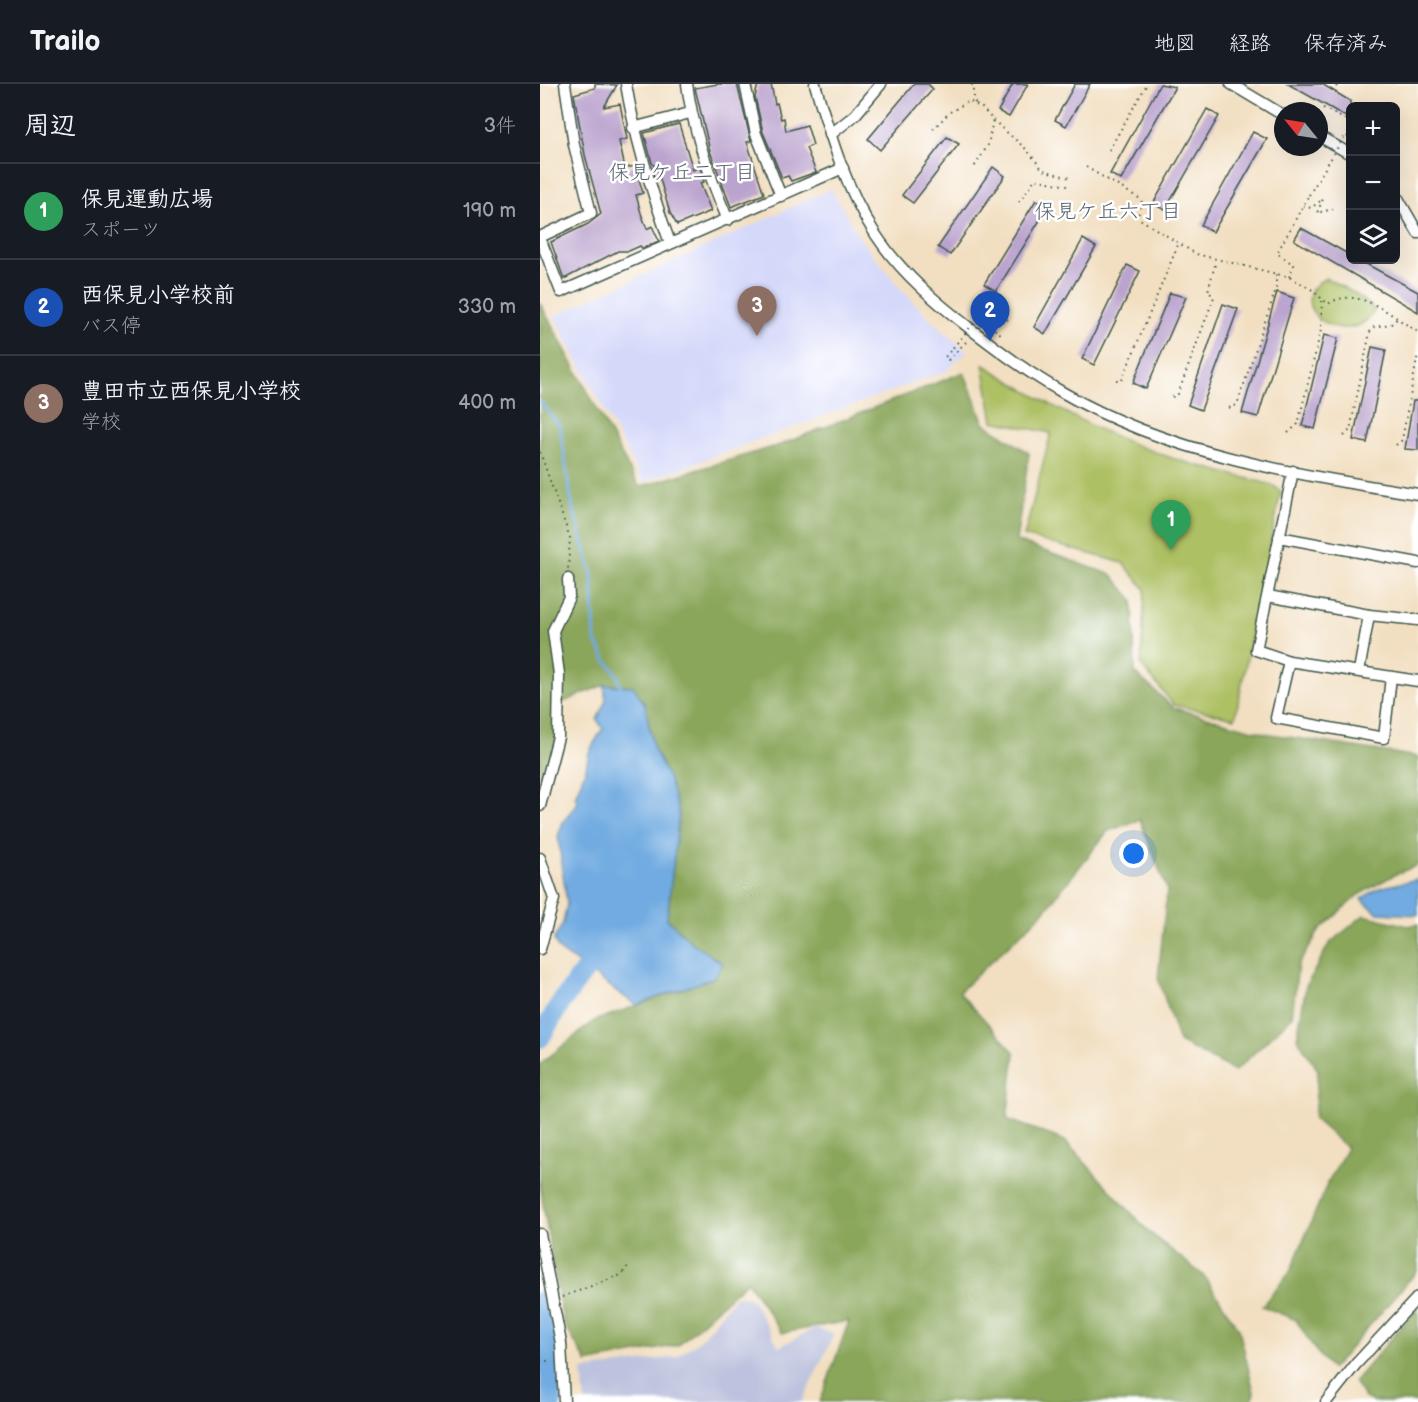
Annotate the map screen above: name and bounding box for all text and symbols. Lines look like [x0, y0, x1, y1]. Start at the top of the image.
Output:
text: Trailo [30, 25, 101, 58]
text: 地図 [1154, 31, 1196, 56]
text: 経路 [1229, 31, 1271, 56]
text: 保存済み [1304, 31, 1388, 56]
north arrow [1274, 102, 1328, 156]
map controls [1346, 102, 1400, 264]
button: + [1346, 102, 1400, 156]
text: 周辺 [24, 111, 76, 142]
text: 3件 [484, 114, 516, 138]
button: − [1346, 156, 1400, 210]
district label: 保見ケ丘二丁目 [609, 160, 756, 185]
text: 保見運動広場 [81, 186, 213, 213]
text: 1 [39, 199, 48, 223]
text: 190 m [463, 199, 516, 223]
district label: 保見ケ丘六丁目 [1035, 199, 1182, 224]
button: layers [1346, 210, 1400, 264]
text: スポーツ [81, 218, 161, 242]
text: 西保見小学校前 [81, 282, 235, 309]
pin: 3 [738, 286, 776, 336]
pin: 2 [970, 292, 1010, 341]
text: 2 [38, 295, 49, 319]
text: 330 m [458, 295, 516, 319]
text: バス停 [81, 314, 141, 338]
text: 豊田市立西保見小学校 [81, 378, 301, 405]
text: 3 [38, 391, 49, 415]
text: 400 m [458, 391, 516, 415]
text: 学校 [81, 410, 121, 434]
pin: 1 [1152, 500, 1190, 550]
your location [1119, 839, 1148, 868]

